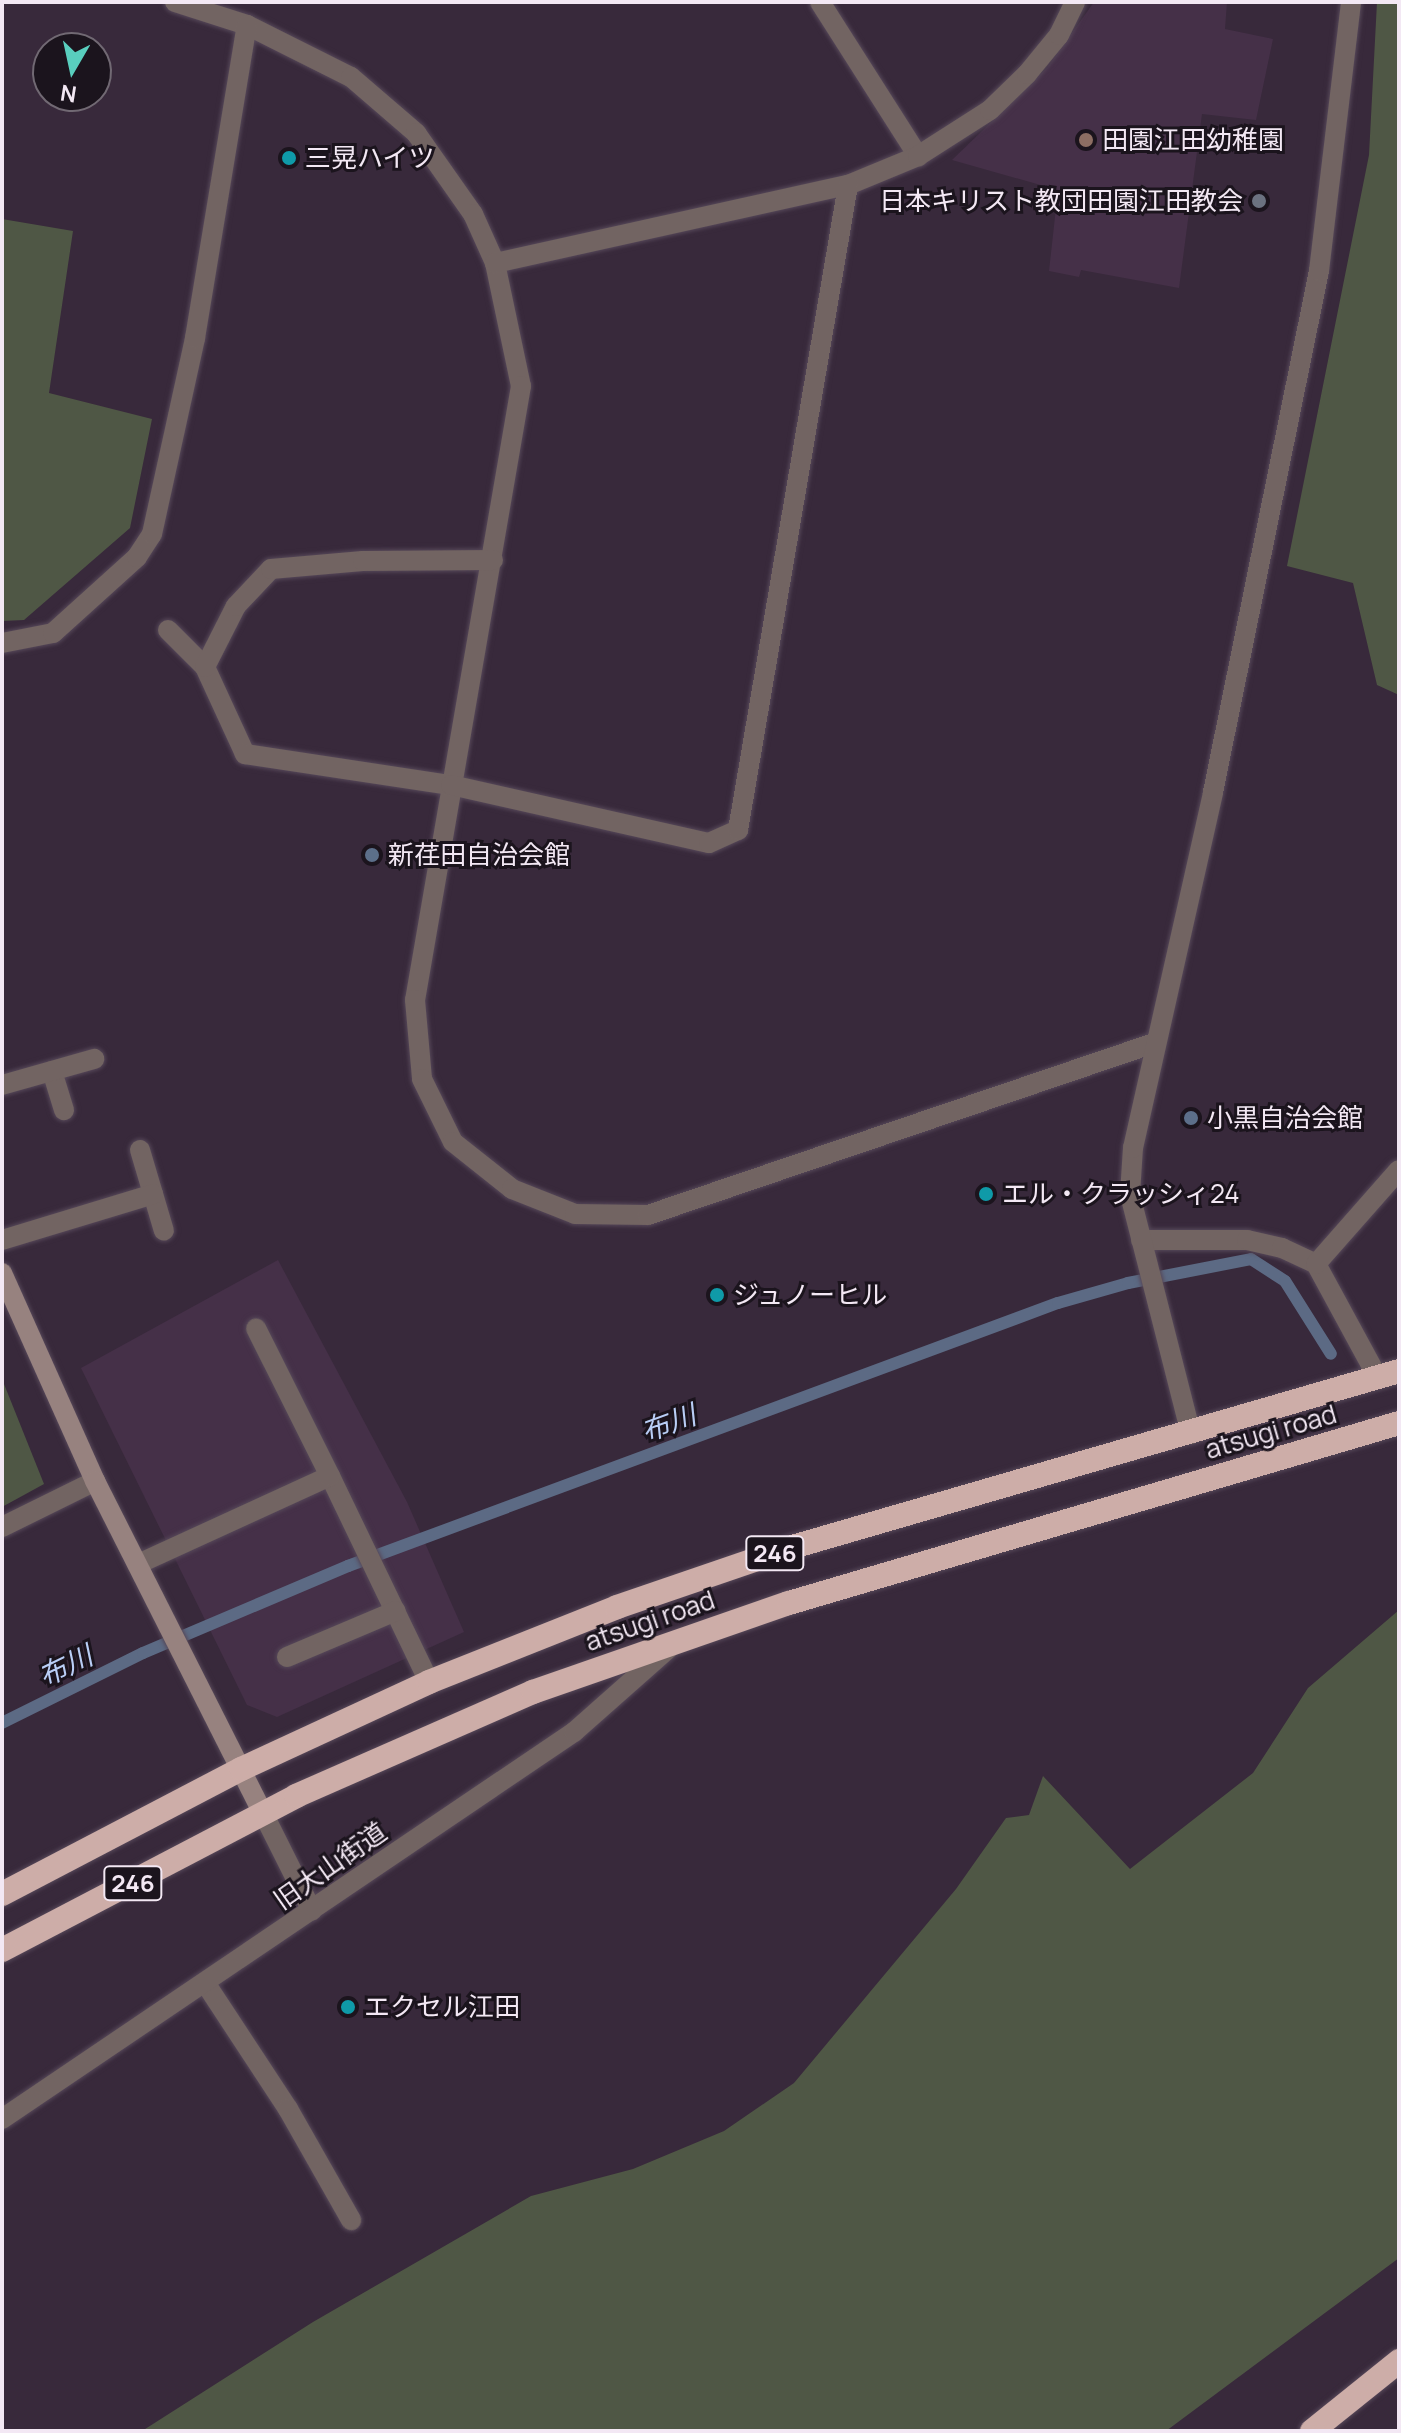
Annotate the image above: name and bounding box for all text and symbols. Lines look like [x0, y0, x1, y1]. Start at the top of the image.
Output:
north arrow [32, 32, 112, 112]
text: N [58, 78, 79, 110]
place label: 田園江田幼稚園 [1102, 124, 1284, 156]
marker: 田園江田幼稚園 [1077, 131, 1095, 149]
place label: 三晃ハイツ [305, 142, 435, 174]
marker: 三晃ハイツ [280, 149, 298, 167]
place label: 日本キリスト教団田園江田教会 [879, 185, 1243, 217]
marker: 日本キリスト教団田園江田教会 [1250, 192, 1268, 210]
place label: 新荏田自治会館 [388, 839, 570, 871]
marker: 新荏田自治会館 [363, 846, 381, 864]
place label: 小黒自治会館 [1207, 1102, 1363, 1134]
marker: 小黒自治会館 [1182, 1109, 1200, 1127]
place label: エル・クラッシィ24 [1002, 1178, 1240, 1210]
marker: エル・クラッシィ24 [977, 1185, 995, 1203]
place label: ジュノーヒル [733, 1279, 889, 1311]
marker: ジュノーヒル [708, 1286, 726, 1304]
water label: 布川 [636, 1397, 700, 1447]
street label: atsugi road [1202, 1398, 1340, 1466]
road number: 246 [745, 1533, 805, 1573]
street label: atsugi road [581, 1584, 719, 1658]
water label: 布川 [32, 1638, 98, 1692]
street label: 旧大山街道 [268, 1816, 392, 1916]
road number: 246 [103, 1863, 163, 1903]
place label: エクセル江田 [364, 1991, 520, 2023]
marker: エクセル江田 [339, 1998, 357, 2016]

